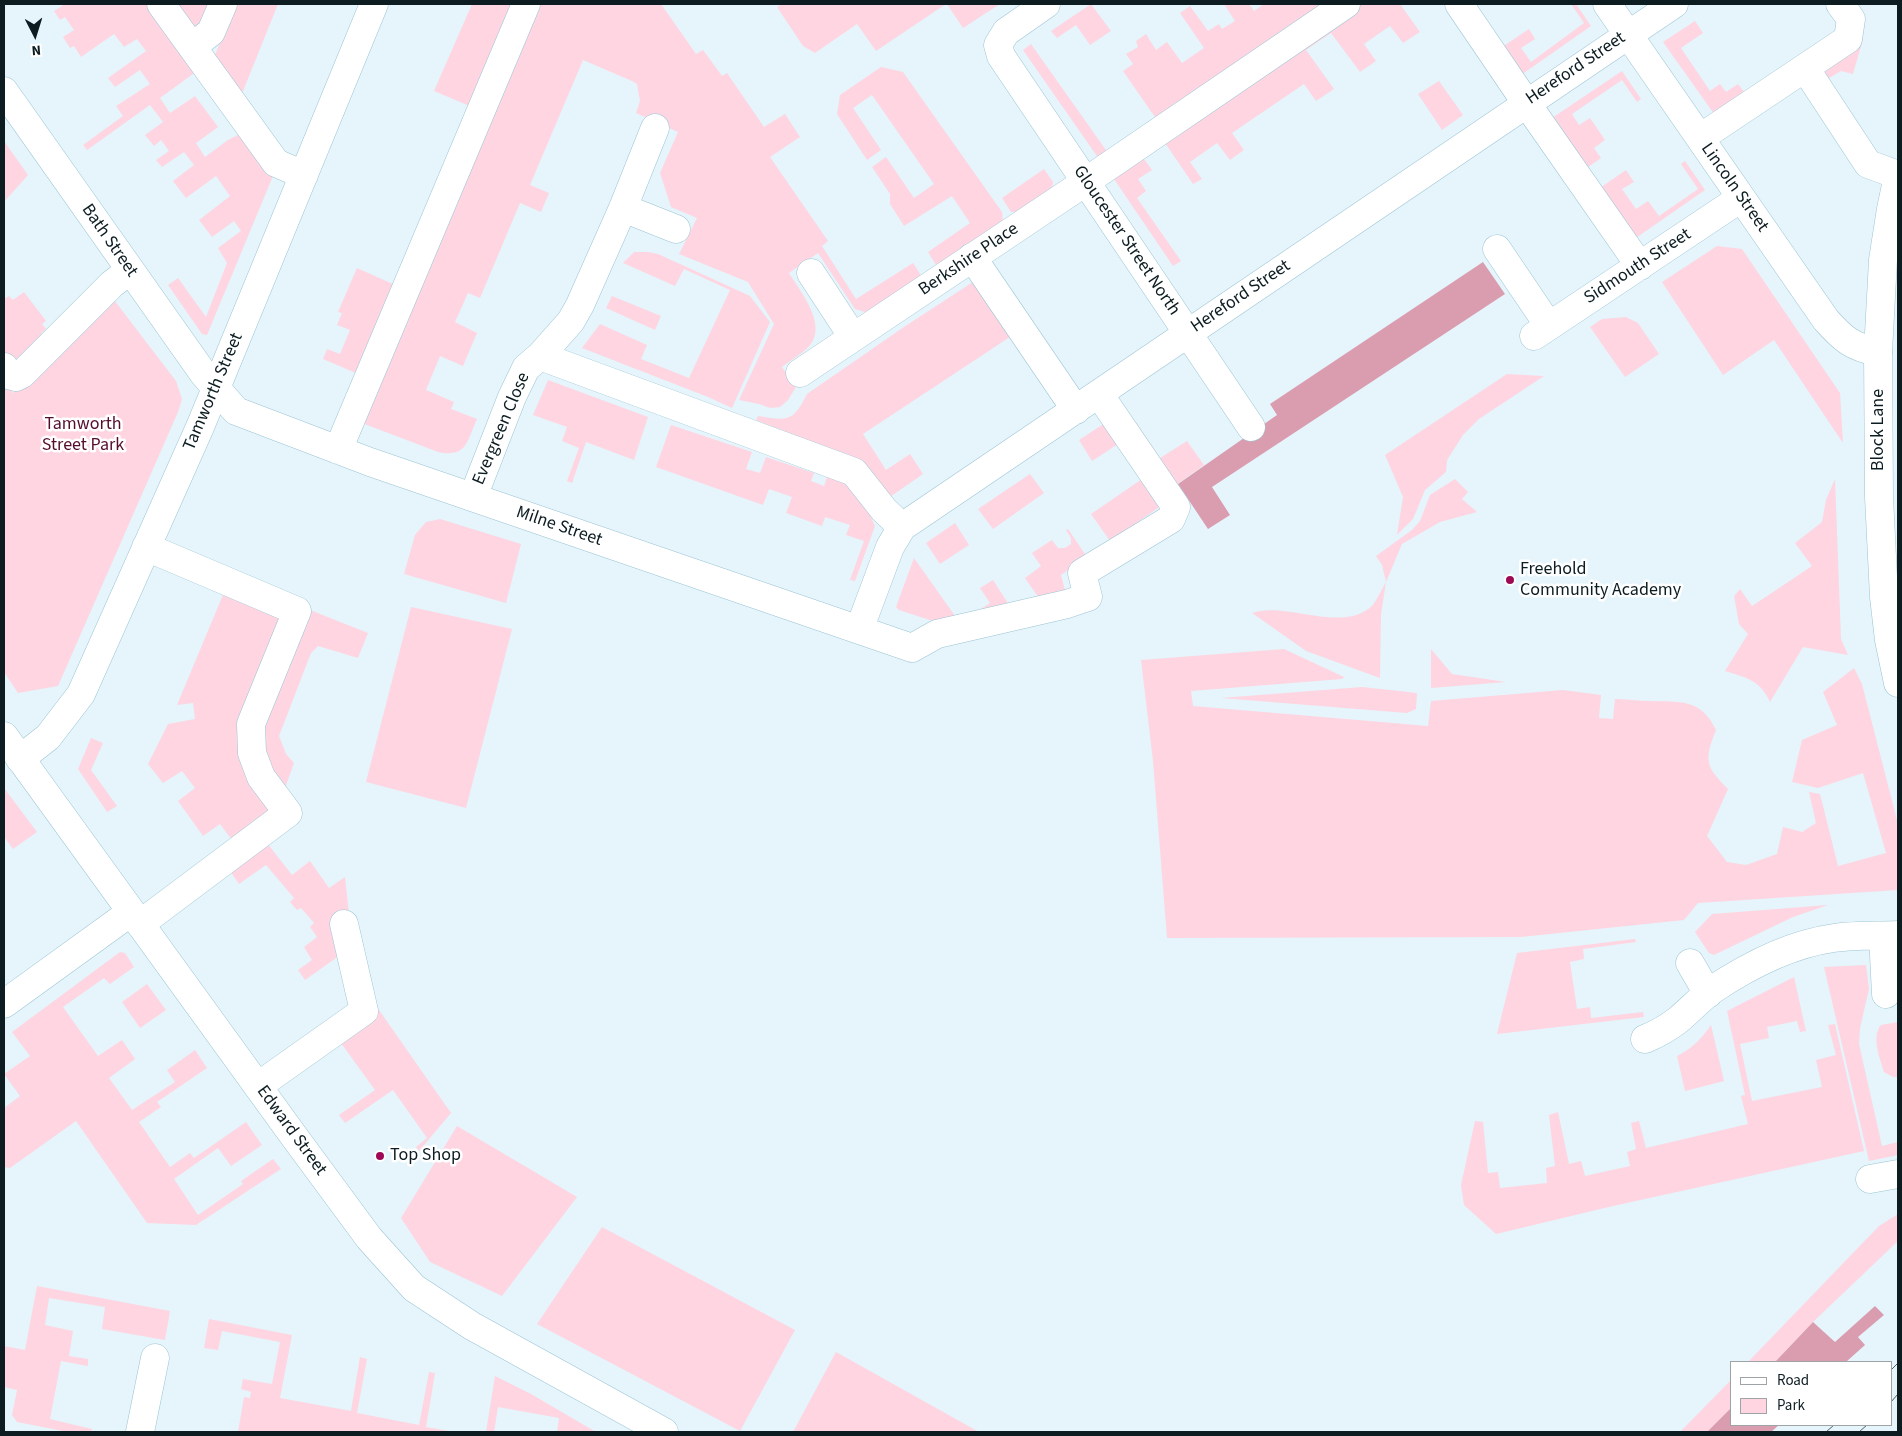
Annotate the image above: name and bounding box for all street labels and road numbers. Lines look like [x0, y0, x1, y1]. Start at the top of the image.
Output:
street label: Hereford Street [1522, 28, 1630, 110]
street label: Lincoln Street [1695, 139, 1773, 237]
street label: Gloucester Street North [1068, 162, 1184, 320]
street label: Bath Street [76, 200, 142, 282]
street label: Berkshire Place [915, 219, 1023, 301]
street label: Sidmouth Street [1581, 224, 1695, 310]
street label: Hereford Street [1187, 256, 1295, 338]
street label: Tamworth Street [179, 330, 249, 454]
street label: Evergreen Close [469, 369, 535, 489]
street label: Block Lane [1868, 389, 1890, 471]
street label: Milne Street [513, 502, 605, 552]
street label: Edward Street [251, 1082, 331, 1180]

